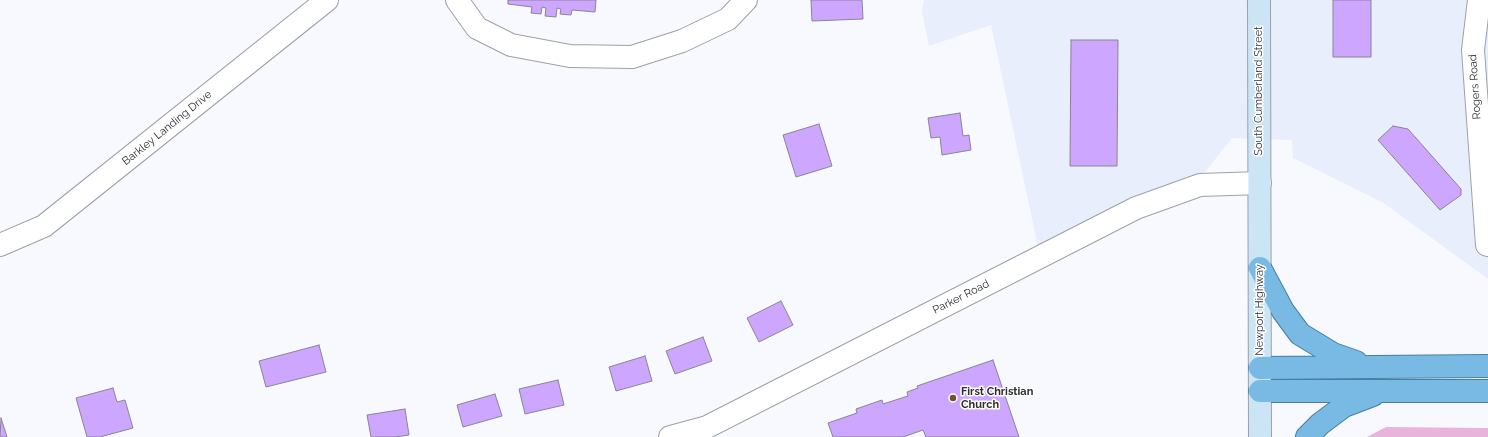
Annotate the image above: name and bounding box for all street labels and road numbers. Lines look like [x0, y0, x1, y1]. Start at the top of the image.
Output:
street label: South Cumberland Street [1252, 26, 1266, 156]
street label: Rogers Road [1466, 54, 1484, 120]
street label: Barkley Landing Drive [120, 88, 214, 168]
street label: Newport Highway [1253, 264, 1267, 356]
street label: Parker Road [931, 277, 991, 317]

